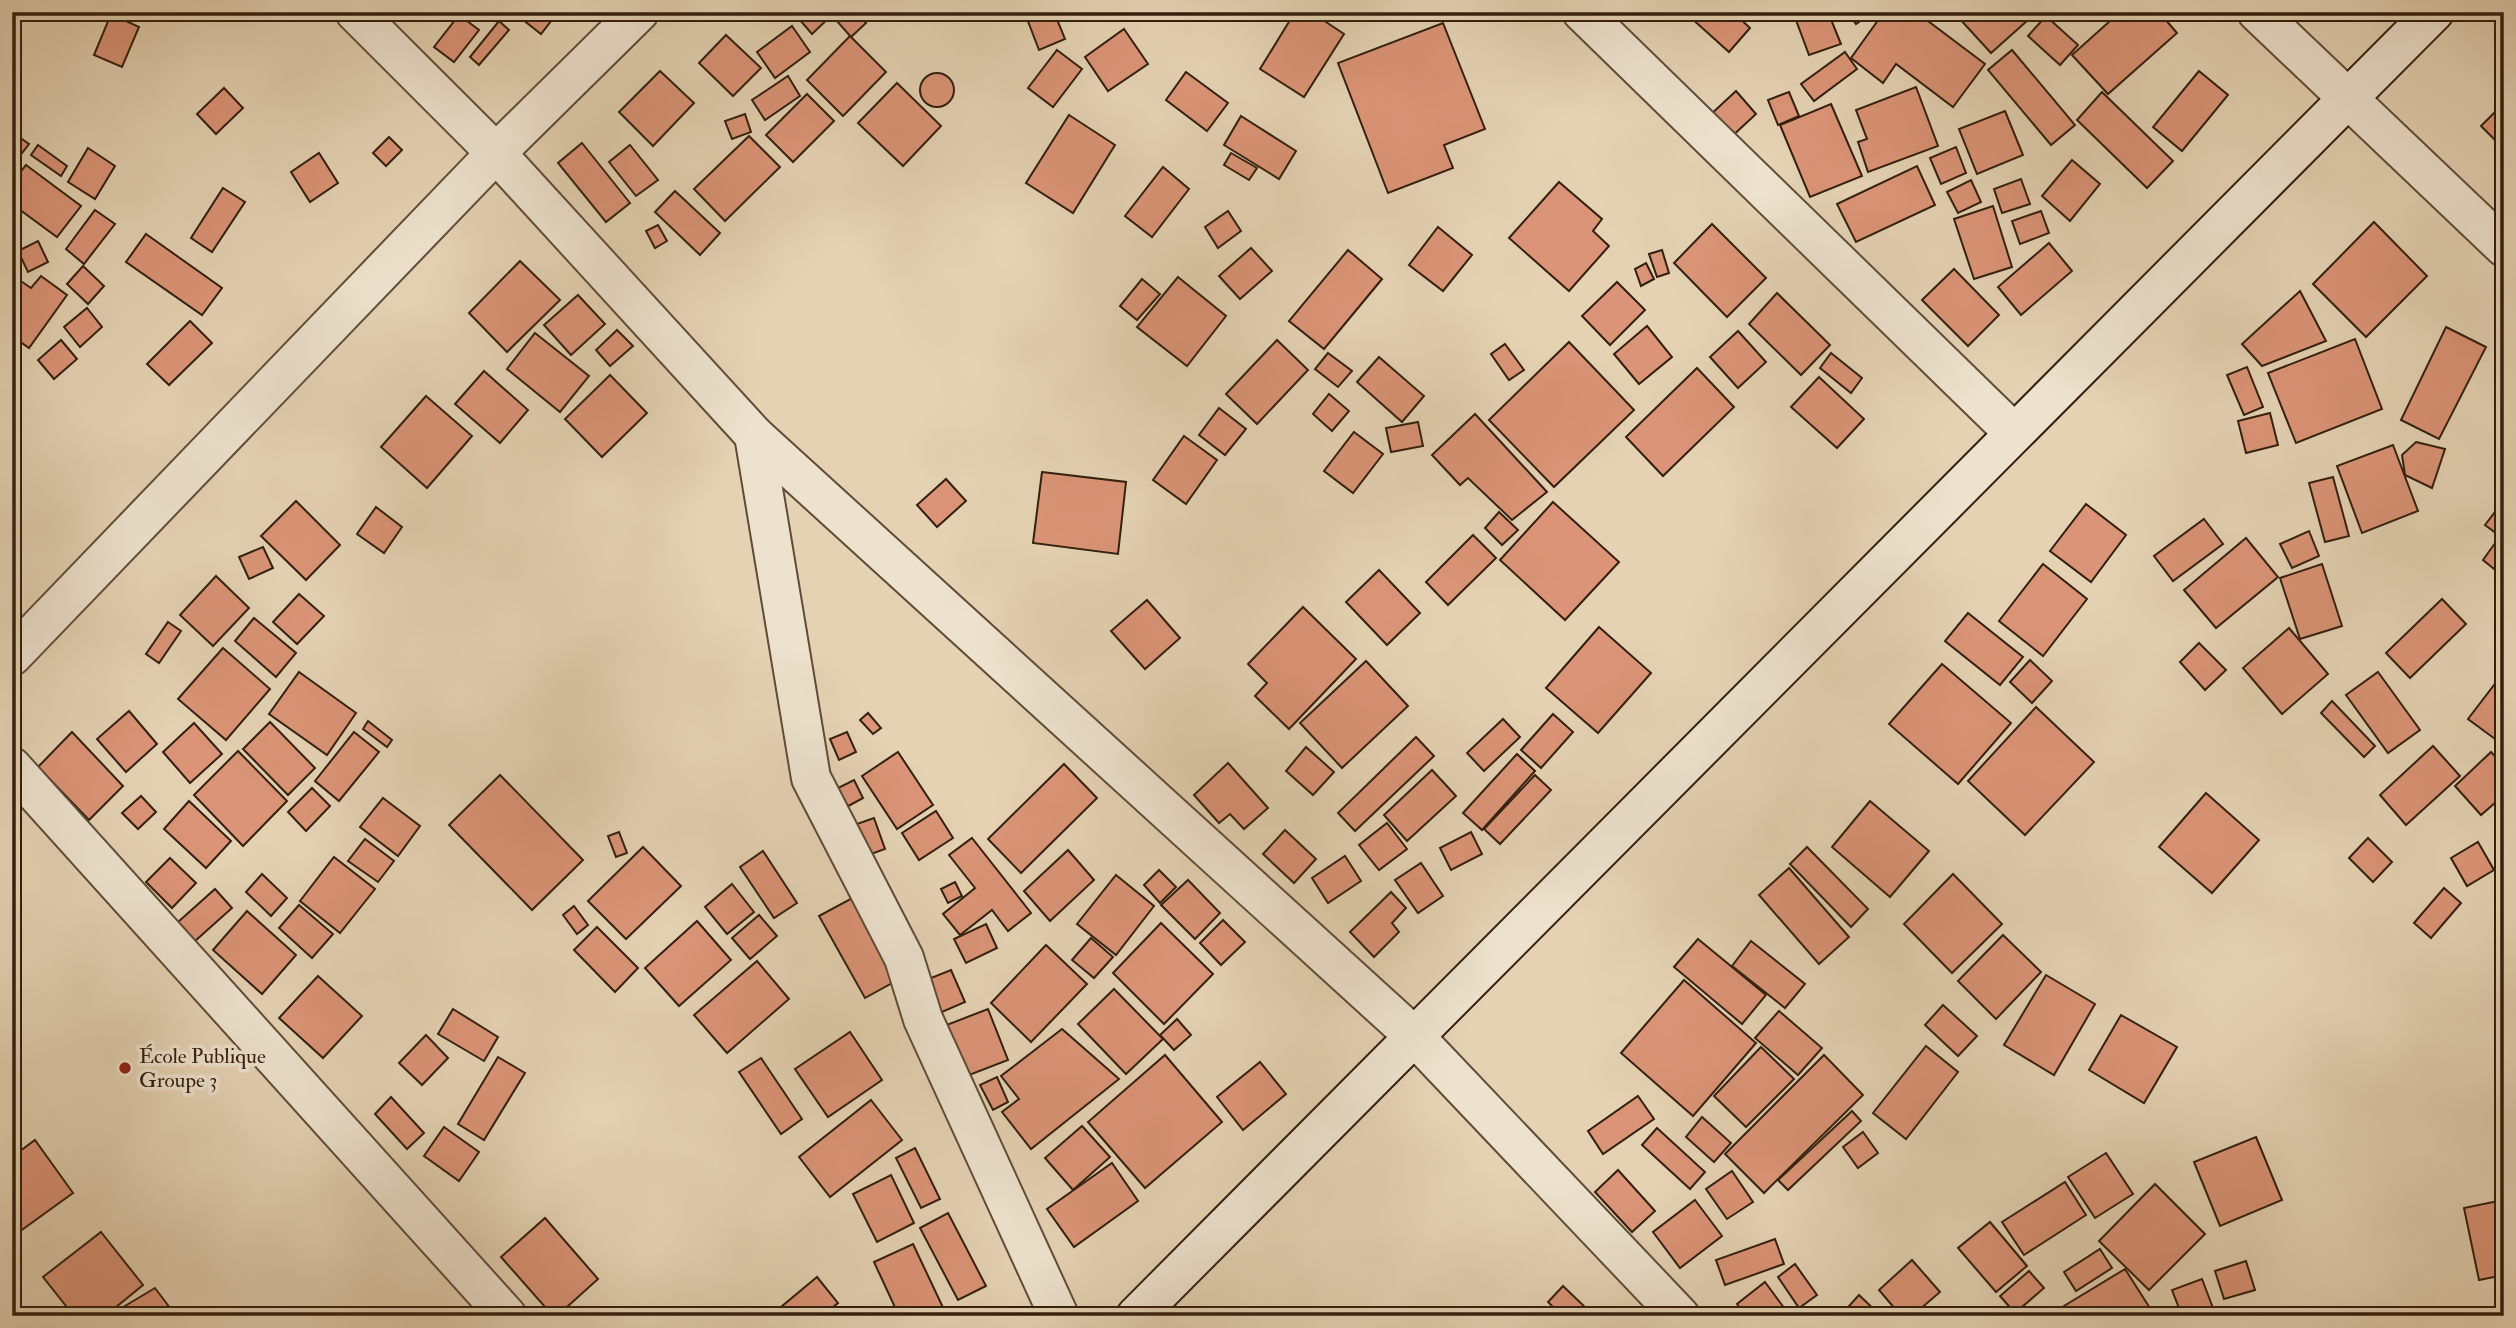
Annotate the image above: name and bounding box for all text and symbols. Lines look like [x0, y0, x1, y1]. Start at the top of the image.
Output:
place label: École Publique Groupe 3 [139, 1043, 266, 1094]
marker: École Publique Groupe 3 [117, 1060, 133, 1076]

